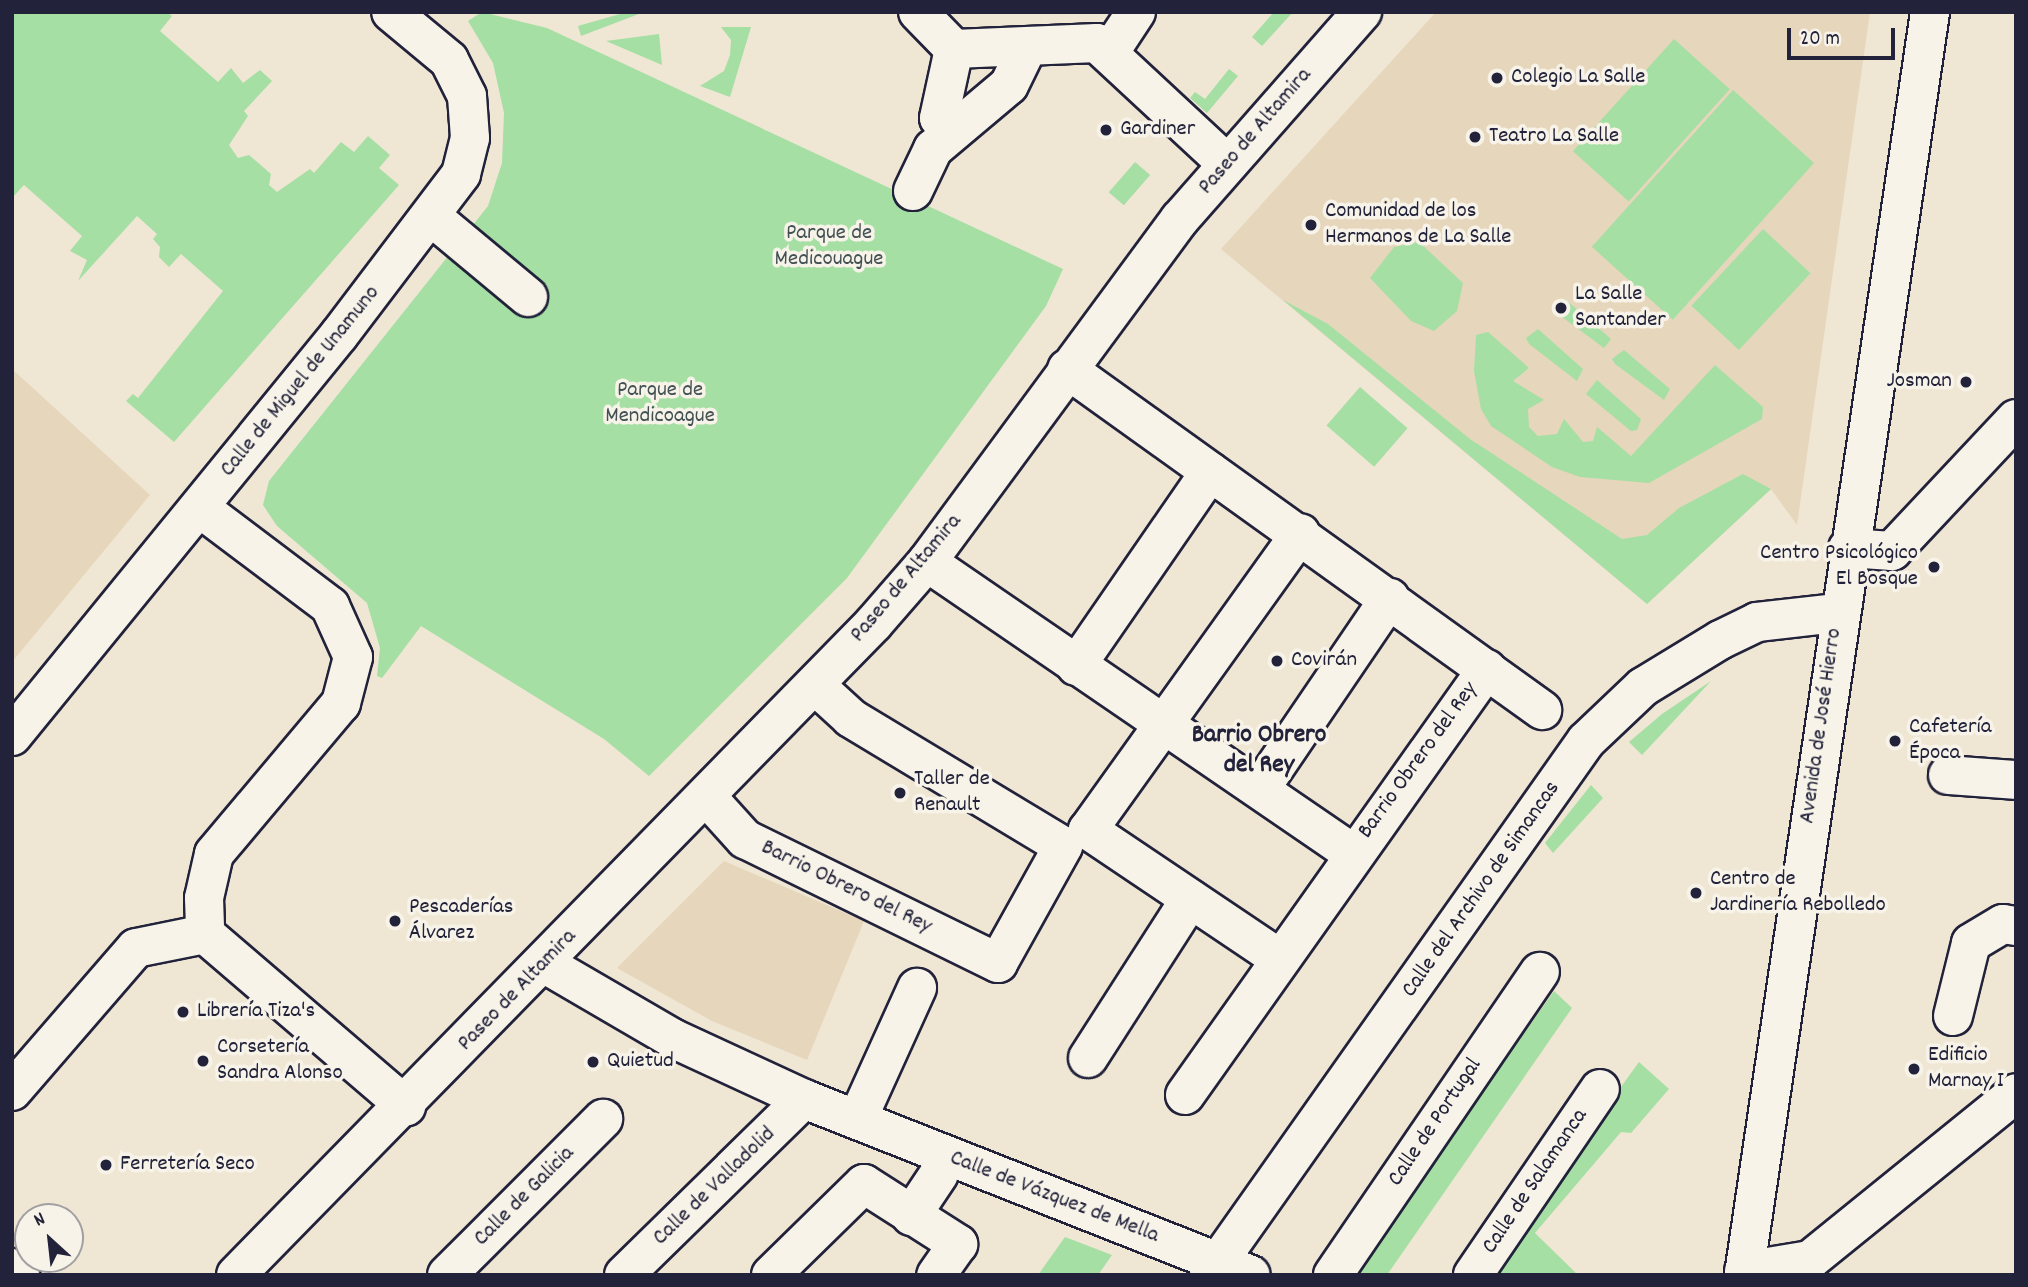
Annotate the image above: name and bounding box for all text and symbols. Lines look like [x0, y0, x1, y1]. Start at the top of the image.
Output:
scale bar [1790, 14, 1898, 58]
text: 20 m [1800, 25, 1840, 55]
street label: Paseo de Altamira [1193, 63, 1319, 201]
place label: Colegio La Salle [1511, 64, 1645, 92]
marker: Colegio La Salle [1489, 70, 1505, 86]
place label: Gardiner [1120, 116, 1195, 144]
marker: Gardiner [1098, 122, 1114, 138]
place label: Teatro La Salle [1489, 123, 1619, 151]
marker: Teatro La Salle [1467, 129, 1483, 145]
place label: Comunidad de los Hermanos de La Salle [1325, 198, 1511, 252]
marker: Comunidad de los Hermanos de La Salle [1303, 217, 1319, 233]
park label: Parque de Medicouague [775, 220, 883, 274]
street label: Calle de Miguel de Unamuno [215, 281, 387, 483]
place label: La Salle Santander [1575, 281, 1666, 335]
marker: La Salle Santander [1553, 300, 1569, 316]
place label: Josman [1886, 368, 1952, 396]
marker: Josman [1958, 374, 1974, 390]
park label: Parque de Mendicoague [605, 377, 715, 431]
street label: Paseo de Altamira [845, 509, 969, 649]
place label: Centro Psicológico El Bosque [1760, 540, 1918, 594]
marker: Centro Psicológico El Bosque [1924, 557, 1944, 577]
street label: Avenida de José Hierro [1795, 627, 1849, 825]
place label: Covirán [1291, 647, 1357, 675]
marker: Covirán [1269, 653, 1285, 669]
street label: Barrio Obrero del Rey [1353, 677, 1485, 845]
place label: Cafetería Época [1909, 714, 1992, 768]
district label: Barrio Obrero del Rey [1192, 720, 1326, 782]
marker: Cafetería Época [1887, 733, 1903, 749]
place label: Taller de Renault [914, 766, 990, 820]
street label: Calle del Archivo de Simancas [1397, 777, 1567, 1003]
marker: Taller de Renault [892, 785, 908, 801]
street label: Barrio Obrero del Rey [756, 835, 936, 941]
place label: Centro de Jardinería Rebolledo [1710, 866, 1886, 920]
marker: Centro de Jardinería Rebolledo [1688, 885, 1704, 901]
place label: Pescaderías Álvarez [409, 894, 513, 948]
marker: Pescaderías Álvarez [387, 913, 403, 929]
street label: Paseo de Altamira [453, 924, 583, 1058]
place label: Librería Tiza's [197, 998, 315, 1026]
marker: Librería Tiza's [175, 1004, 191, 1020]
place label: Corsetería Sandra Alonso [217, 1034, 343, 1088]
place label: Edificio Marnay I [1928, 1042, 2004, 1096]
place label: Quietud [607, 1048, 674, 1076]
marker: Corsetería Sandra Alonso [195, 1053, 211, 1069]
marker: Quietud [585, 1054, 601, 1070]
street label: Calle de Portugal [1383, 1054, 1489, 1192]
marker: Edificio Marnay I [1906, 1061, 1922, 1077]
street label: Calle de Salamanca [1477, 1104, 1595, 1260]
street label: Calle de Valladolid [648, 1122, 782, 1252]
street label: Calle de Galicia [469, 1141, 581, 1253]
street label: Calle de Vázquez de Mella [946, 1145, 1162, 1251]
place label: Ferretería Seco [120, 1151, 255, 1179]
marker: Ferretería Seco [98, 1157, 114, 1173]
north arrow [14, 1203, 84, 1273]
text: N [30, 1206, 50, 1235]

